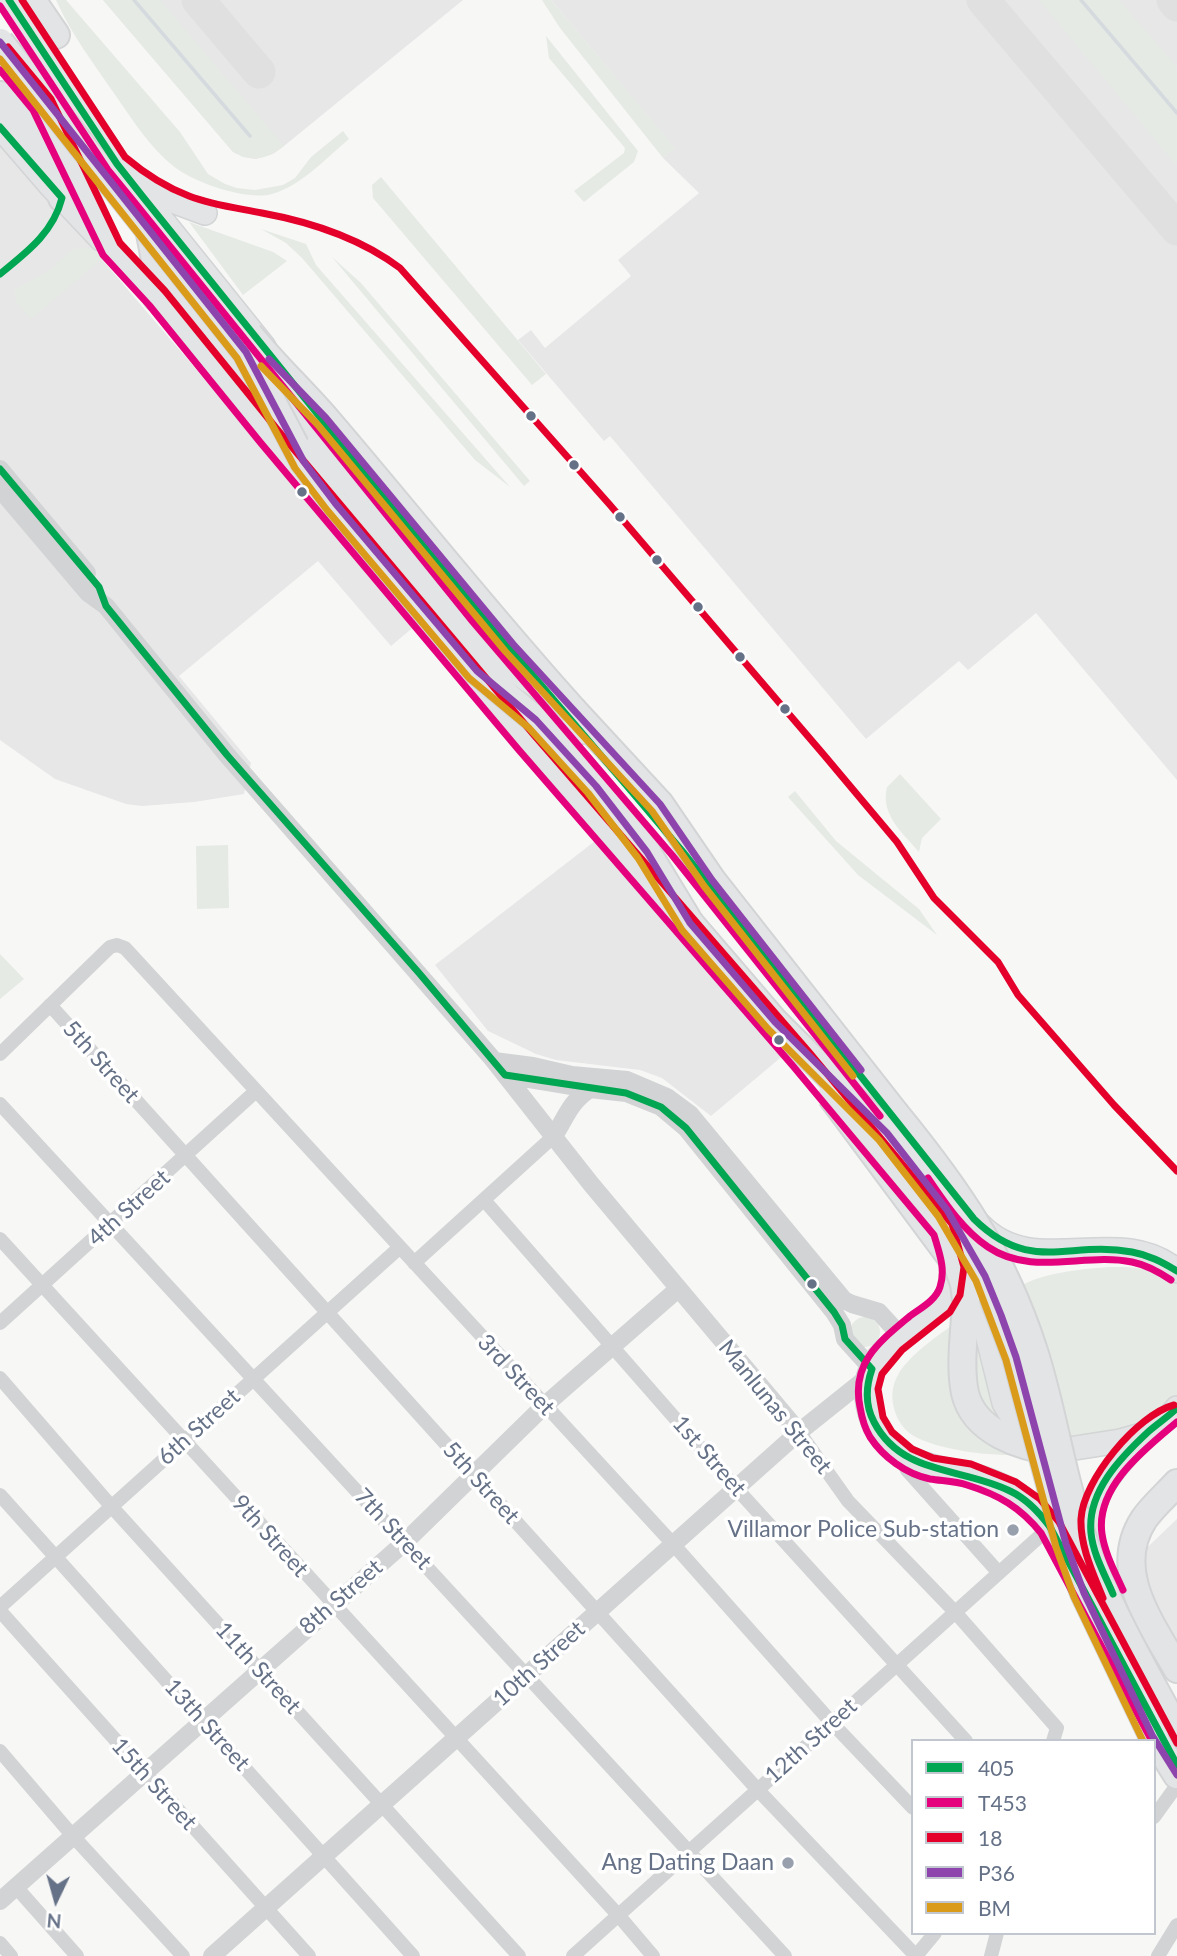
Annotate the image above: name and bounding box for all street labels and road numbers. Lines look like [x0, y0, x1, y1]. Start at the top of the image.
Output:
street label: 5th Street [57, 1015, 145, 1109]
street label: 4th Street [82, 1164, 176, 1252]
street label: 3rd Street [472, 1329, 560, 1421]
street label: Manlunas Street [713, 1335, 837, 1479]
street label: 6th Street [152, 1383, 246, 1471]
street label: 1st Street [666, 1410, 752, 1502]
street label: 5th Street [437, 1436, 525, 1530]
street label: 7th Street [349, 1483, 437, 1575]
street label: 9th Street [226, 1489, 314, 1583]
street label: 8th Street [294, 1553, 388, 1641]
street label: 11th Street [210, 1616, 306, 1720]
street label: 10th Street [487, 1616, 591, 1712]
street label: 13th Street [159, 1673, 255, 1777]
street label: 12th Street [759, 1693, 863, 1789]
street label: 15th Street [106, 1732, 202, 1836]

